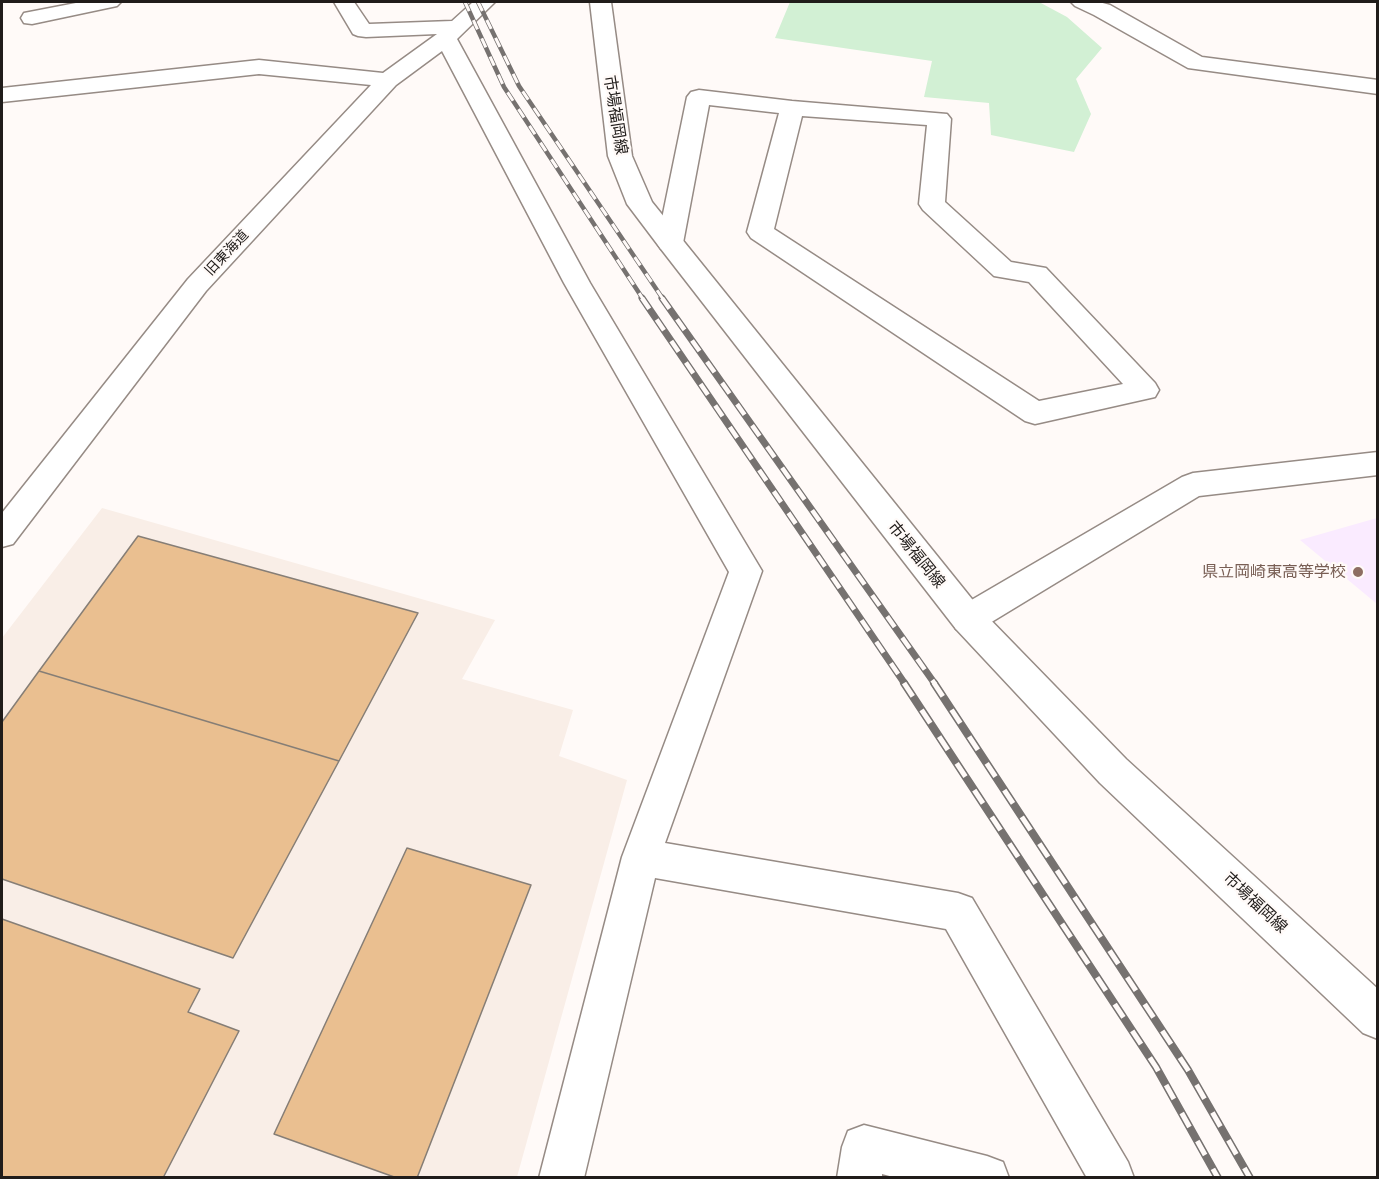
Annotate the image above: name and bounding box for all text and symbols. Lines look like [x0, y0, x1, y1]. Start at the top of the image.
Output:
street label: 市場福岡線 [599, 74, 631, 156]
street label: 旧東海道 [202, 227, 252, 279]
street label: 市場福岡線 [883, 518, 949, 592]
place label: 県立岡崎東高等学校 [1202, 562, 1346, 582]
marker: 県立岡崎東高等学校 [1351, 565, 1365, 579]
street label: 市場福岡線 [1219, 869, 1291, 937]

